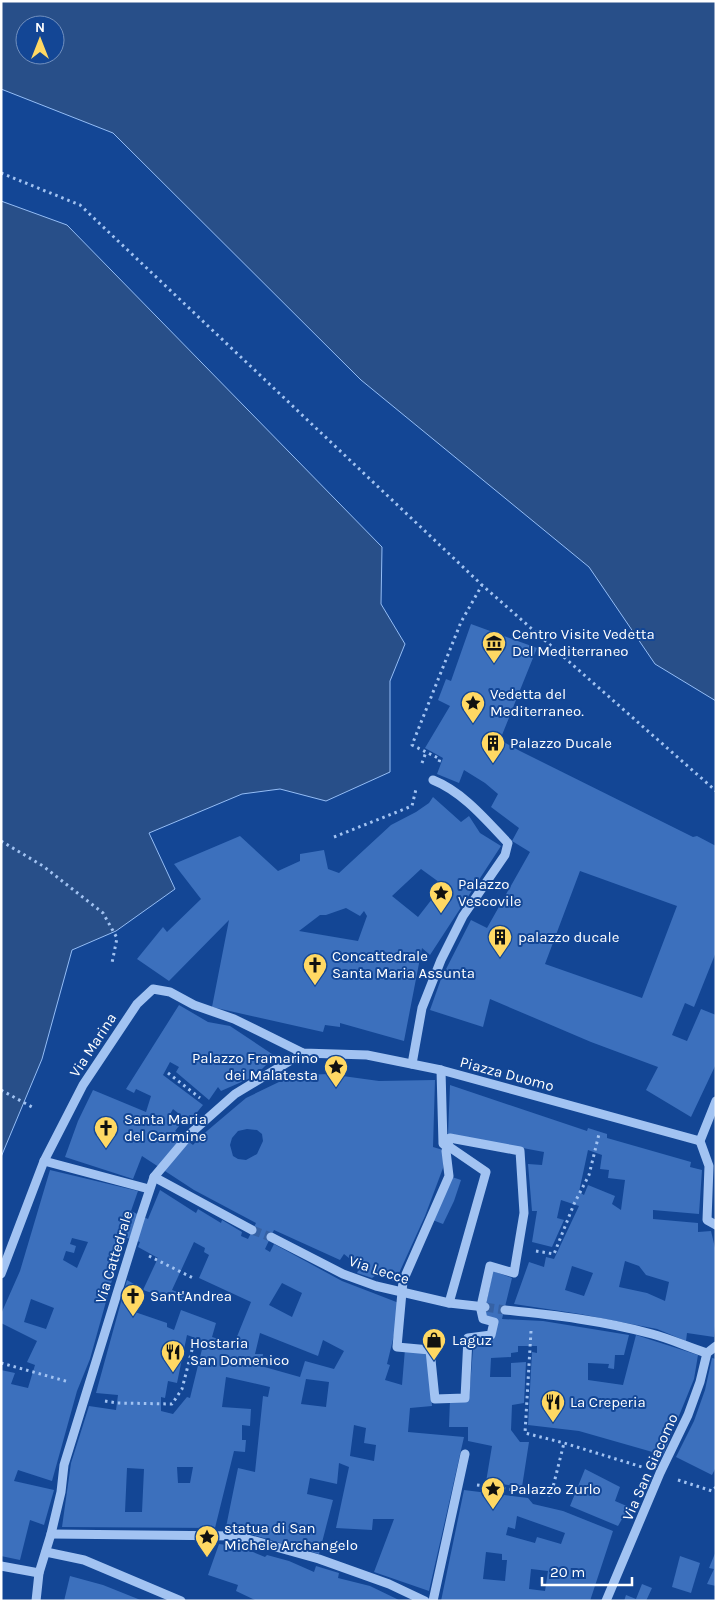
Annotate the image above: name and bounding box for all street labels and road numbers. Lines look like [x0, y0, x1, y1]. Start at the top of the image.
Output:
street label: Via Marina [66, 1010, 120, 1080]
street label: Piazza Duomo [458, 1053, 556, 1095]
street label: Via Cattedrale [91, 1209, 137, 1305]
street label: Via Lecce [346, 1252, 412, 1288]
street label: Via San Giacomo [618, 1411, 682, 1523]

